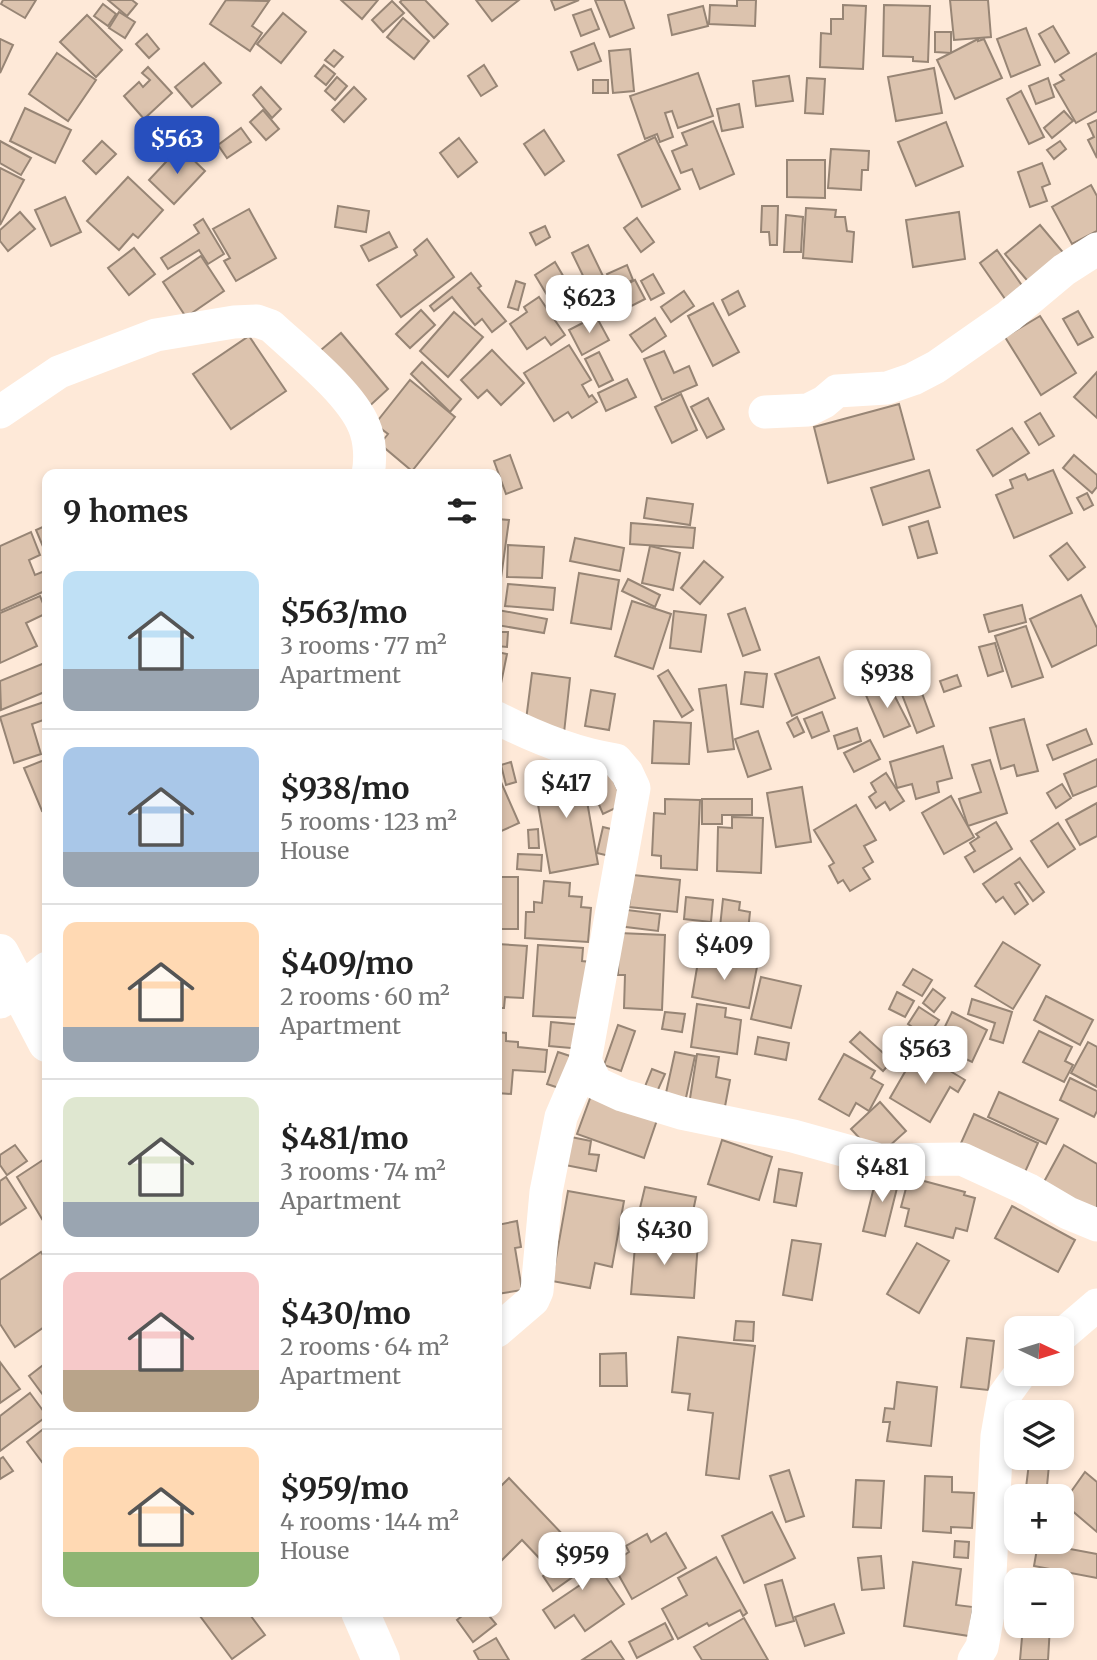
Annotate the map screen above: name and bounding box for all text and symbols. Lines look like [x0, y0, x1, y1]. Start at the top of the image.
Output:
pin: $563 [136, 116, 218, 176]
text: $563 [150, 124, 204, 153]
pin: $623 [548, 276, 630, 335]
text: $623 [562, 283, 616, 312]
text: 9 homes [63, 492, 189, 530]
icon: filters [443, 492, 481, 530]
text: $563/mo [280, 593, 407, 631]
icon: home [119, 599, 203, 683]
text: 3 rooms · 77 m² [280, 631, 447, 660]
pin: $938 [846, 650, 928, 710]
text: $938 [860, 658, 914, 687]
text: Apartment [280, 660, 401, 689]
pin: $417 [525, 760, 607, 820]
text: $417 [540, 768, 592, 797]
text: $938/mo [280, 769, 409, 807]
icon: home [119, 775, 203, 859]
text: 5 rooms · 123 m² [280, 807, 457, 836]
text: House [280, 836, 349, 865]
pin: $409 [683, 922, 765, 982]
text: $409 [695, 930, 753, 959]
text: $409/mo [280, 944, 413, 982]
icon: home [119, 950, 203, 1034]
text: 2 rooms · 60 m² [280, 982, 450, 1011]
text: Apartment [280, 1011, 401, 1040]
pin: $563 [884, 1026, 966, 1086]
text: $563 [898, 1034, 952, 1063]
text: $481/mo [280, 1119, 408, 1157]
icon: home [119, 1125, 203, 1209]
pin: $481 [841, 1144, 923, 1204]
text: $481 [855, 1152, 909, 1181]
text: 3 rooms · 74 m² [280, 1157, 446, 1186]
text: Apartment [280, 1186, 401, 1215]
pin: $430 [623, 1208, 705, 1267]
text: $430 [636, 1215, 692, 1244]
text: $430/mo [280, 1294, 411, 1332]
icon: home [119, 1300, 203, 1384]
north arrow [1004, 1316, 1074, 1386]
map controls [1004, 1316, 1074, 1638]
text: 2 rooms · 64 m² [280, 1332, 449, 1361]
text: Apartment [280, 1361, 401, 1390]
button: layers [1004, 1400, 1074, 1470]
text: $959/mo [280, 1469, 409, 1507]
icon: home [119, 1475, 203, 1559]
button: + [1004, 1484, 1074, 1554]
text: 4 rooms · 144 m² [280, 1507, 459, 1536]
pin: $959 [541, 1532, 623, 1592]
text: House [280, 1536, 349, 1565]
text: $959 [554, 1540, 610, 1569]
button: − [1004, 1568, 1074, 1638]

